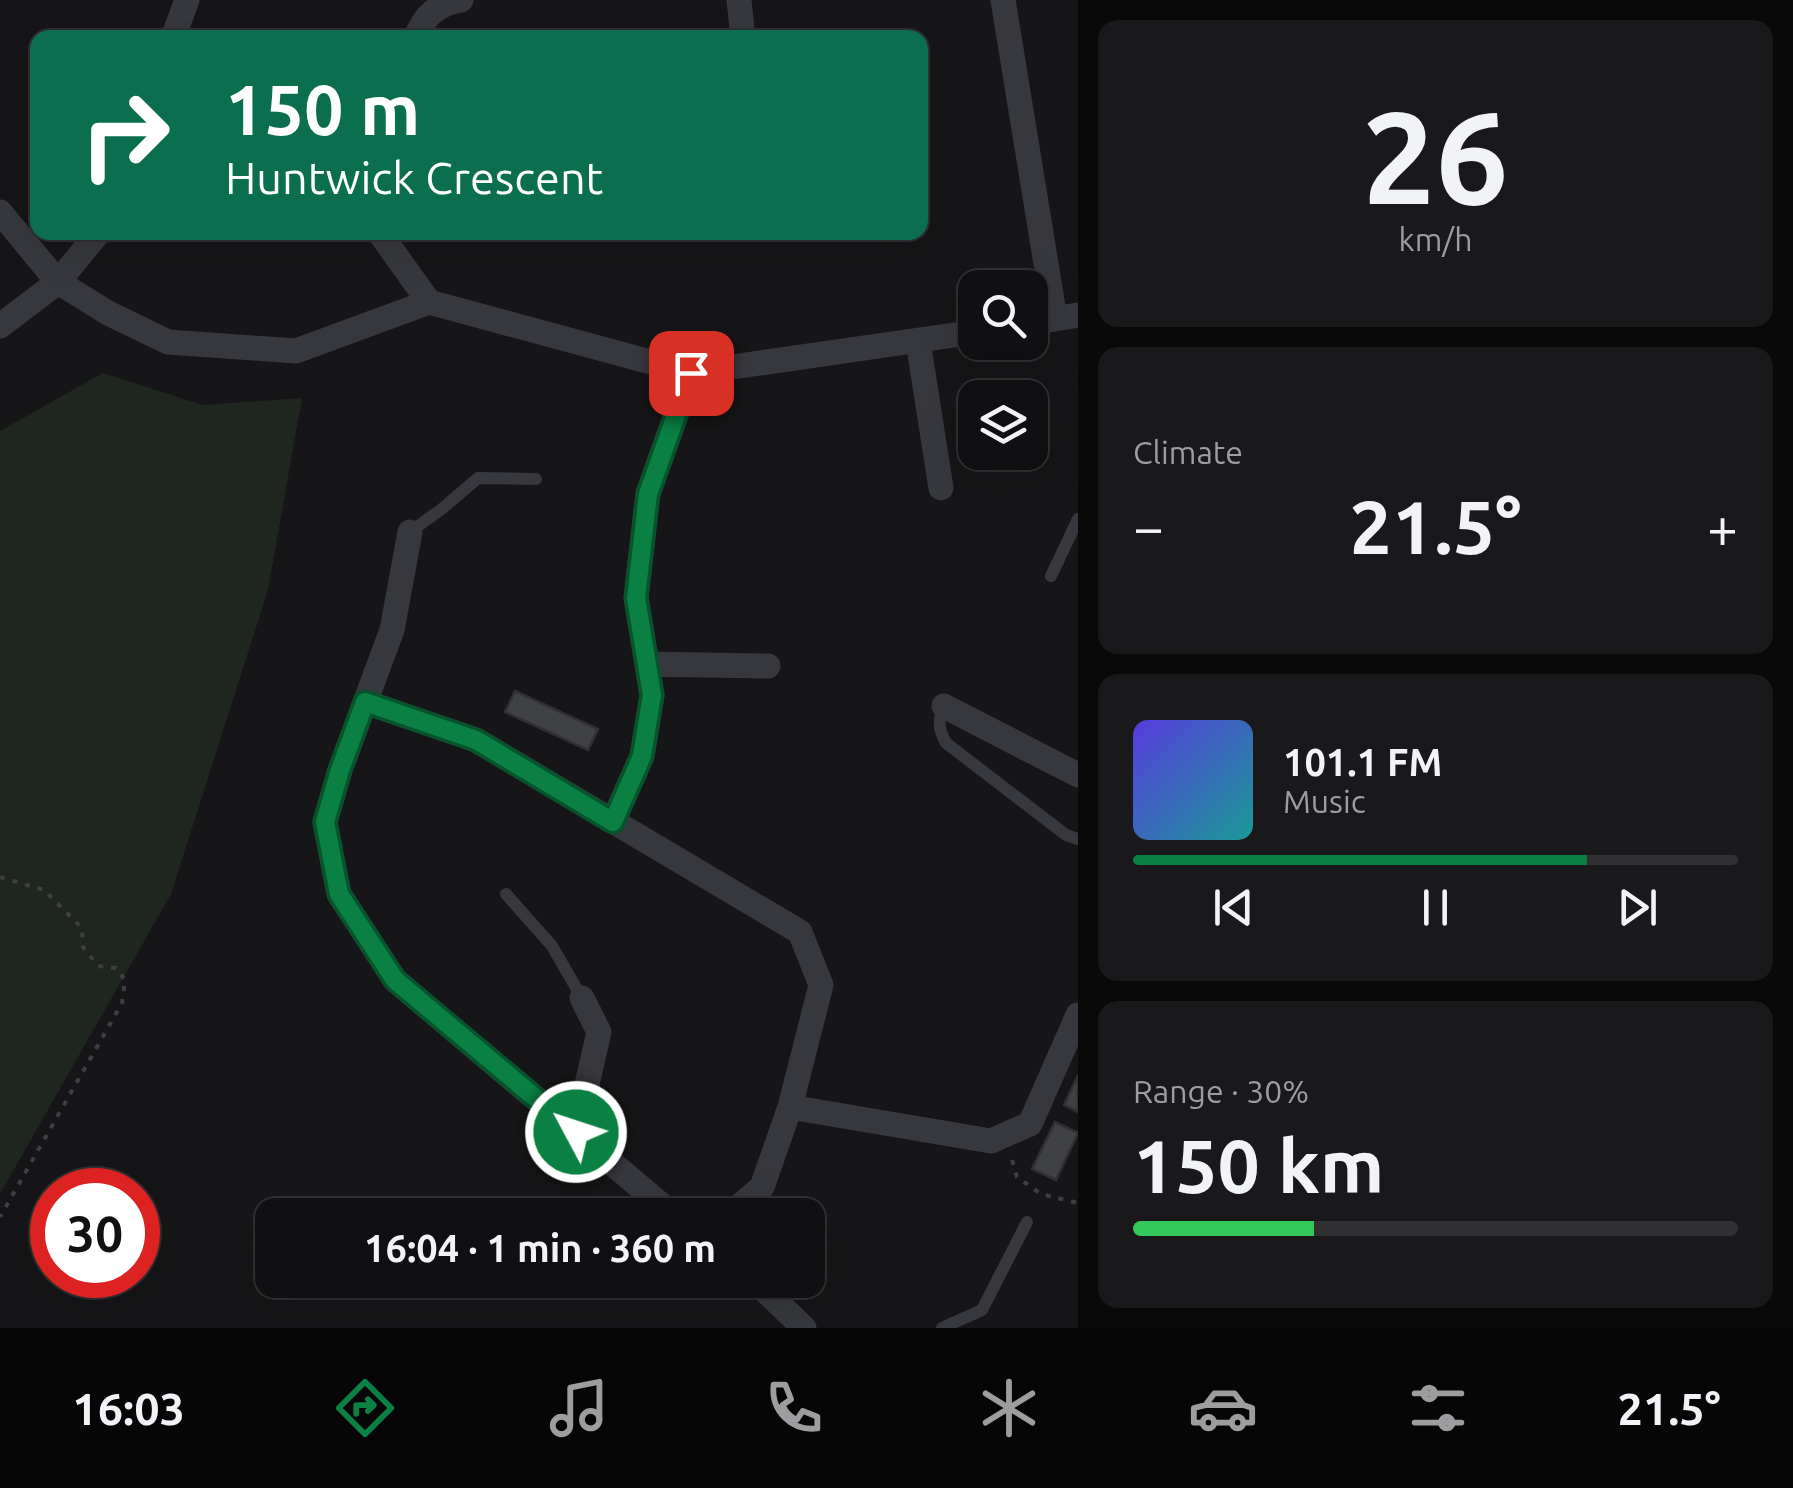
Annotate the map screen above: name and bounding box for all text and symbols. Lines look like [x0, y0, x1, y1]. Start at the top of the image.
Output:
icon: right [60, 70, 190, 200]
text: 150 m [225, 70, 420, 148]
text: 26 [1362, 83, 1509, 229]
text: Huntwick Crescent [225, 152, 603, 203]
text: km/h [1399, 221, 1472, 257]
map controls [958, 270, 1048, 470]
button: search [958, 270, 1048, 360]
pin [649, 331, 734, 416]
icon: arrive [664, 346, 719, 401]
button: layers [958, 380, 1048, 470]
text: Climate [1133, 434, 1243, 470]
text: 21.5° [1350, 484, 1521, 568]
text: − [1133, 496, 1164, 557]
text: + [1707, 496, 1738, 557]
text: 101.1 FM [1283, 741, 1442, 783]
text: Music [1283, 783, 1366, 819]
icon: previous [1206, 880, 1261, 935]
icon: pause [1408, 880, 1463, 935]
icon: next [1610, 880, 1665, 935]
text: Range · 30% [1133, 1073, 1309, 1109]
position arrow [524, 1080, 628, 1184]
text: 150 km [1133, 1123, 1384, 1207]
speed limit sign: 30 [30, 1168, 160, 1298]
text: 16:04 · 1 min · 360 m [364, 1227, 716, 1269]
icon: directions [330, 1373, 400, 1443]
icon: music [544, 1373, 614, 1443]
icon: phone [759, 1373, 829, 1443]
icon: climate [974, 1373, 1044, 1443]
icon: car [1188, 1373, 1258, 1443]
icon: filters [1403, 1373, 1473, 1443]
text: 16:03 [72, 1383, 185, 1434]
text: 21.5° [1618, 1383, 1721, 1434]

